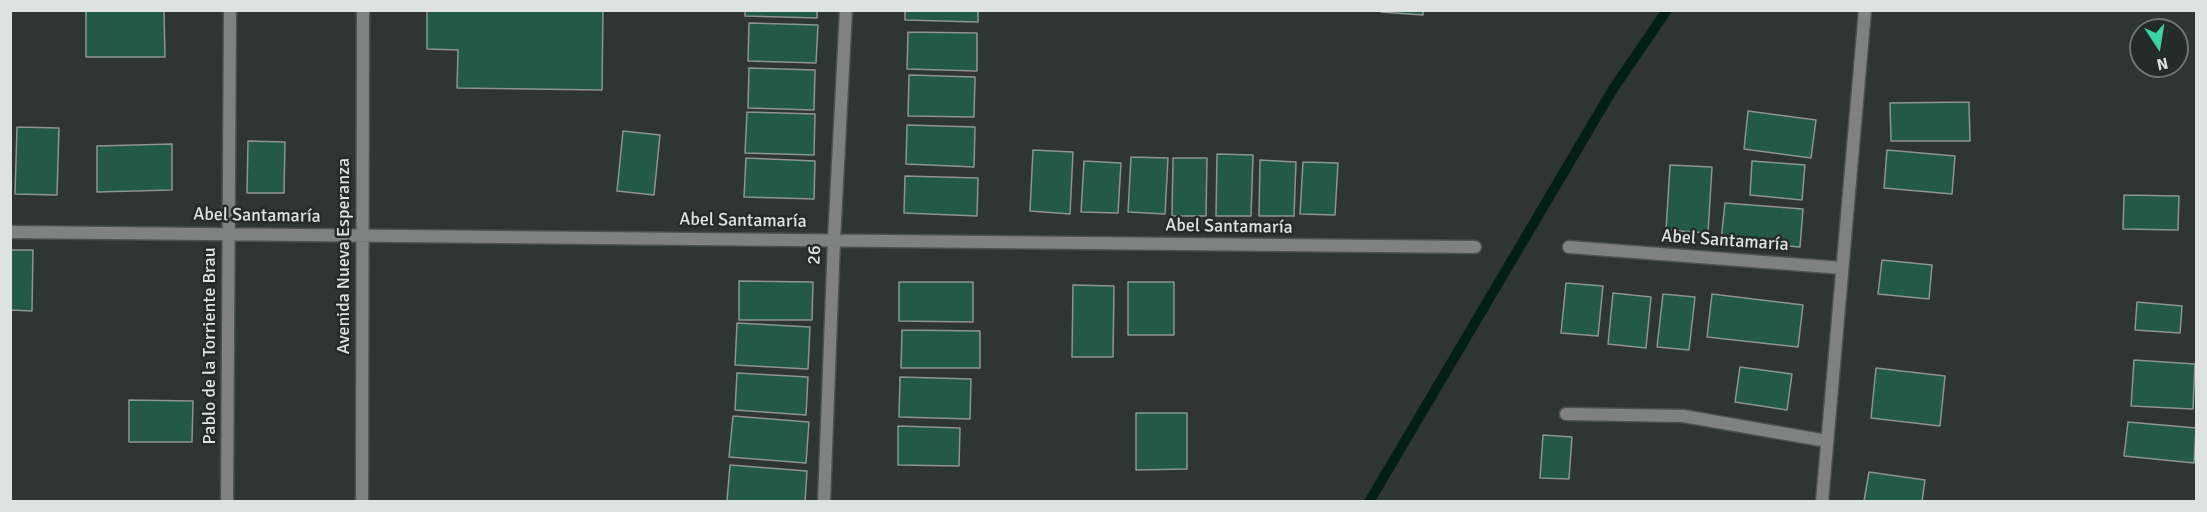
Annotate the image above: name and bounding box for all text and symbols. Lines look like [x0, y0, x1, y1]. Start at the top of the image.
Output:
north arrow [2129, 18, 2189, 78]
text: N [2155, 53, 2170, 75]
street label: Avenida Nueva Esperanza [333, 158, 355, 354]
street label: Abel Santamaría [193, 204, 321, 228]
street label: Abel Santamaría [679, 209, 807, 233]
street label: Abel Santamaría [1165, 215, 1293, 239]
street label: Abel Santamaría [1661, 226, 1789, 256]
street label: 26 [804, 245, 826, 265]
street label: Pablo de la Torriente Brau [199, 248, 221, 444]

